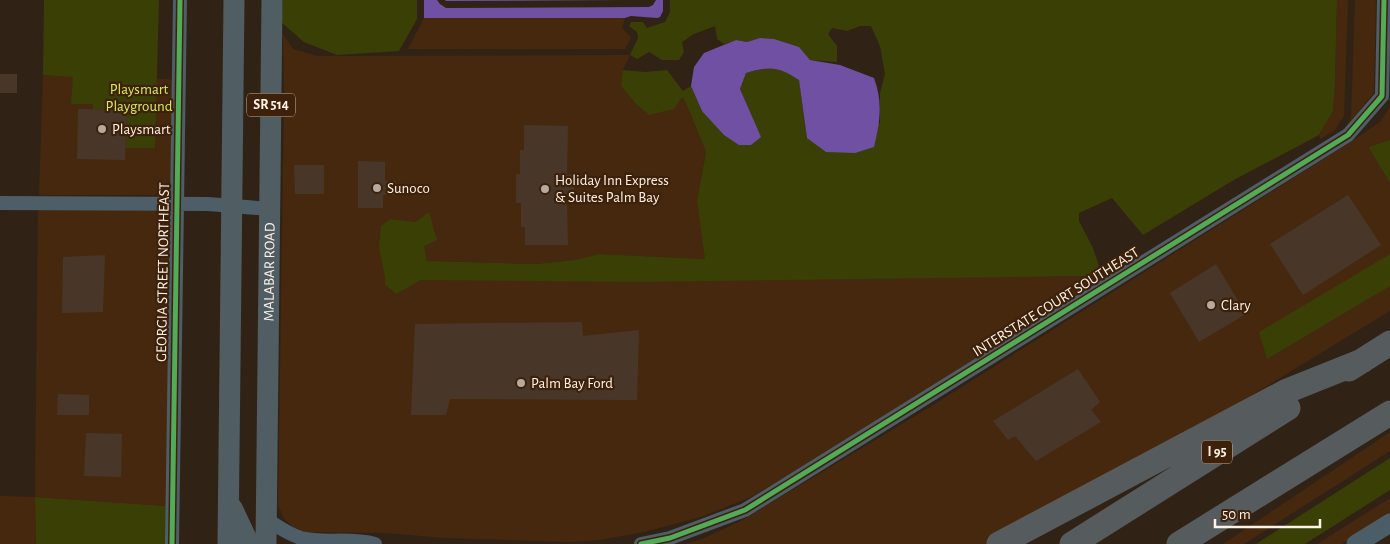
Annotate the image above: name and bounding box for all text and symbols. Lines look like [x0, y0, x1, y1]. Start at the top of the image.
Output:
park label: Playsmart Playground [106, 82, 173, 114]
road number: SR 514 [247, 94, 295, 116]
place label: Playsmart [112, 122, 171, 137]
marker: Playsmart [96, 123, 108, 135]
place label: Holiday Inn Express & Suites Palm Bay [555, 173, 669, 205]
street label: GEORGIA STREET NORTHEAST [154, 181, 172, 362]
place label: Sunoco [387, 181, 430, 196]
marker: Sunoco [371, 182, 383, 194]
marker: Holiday Inn Express & Suites Palm Bay [539, 183, 551, 195]
street label: MALABAR ROAD [261, 222, 277, 322]
street label: INTERSTATE COURT SOUTHEAST [970, 244, 1142, 360]
place label: Clary [1221, 298, 1251, 313]
marker: Clary [1205, 299, 1217, 311]
place label: Palm Bay Ford [531, 376, 613, 391]
marker: Palm Bay Ford [515, 377, 527, 389]
road number: I 95 [1202, 441, 1232, 464]
scale bar [1215, 496, 1320, 528]
text: 50 m [1222, 507, 1251, 522]

